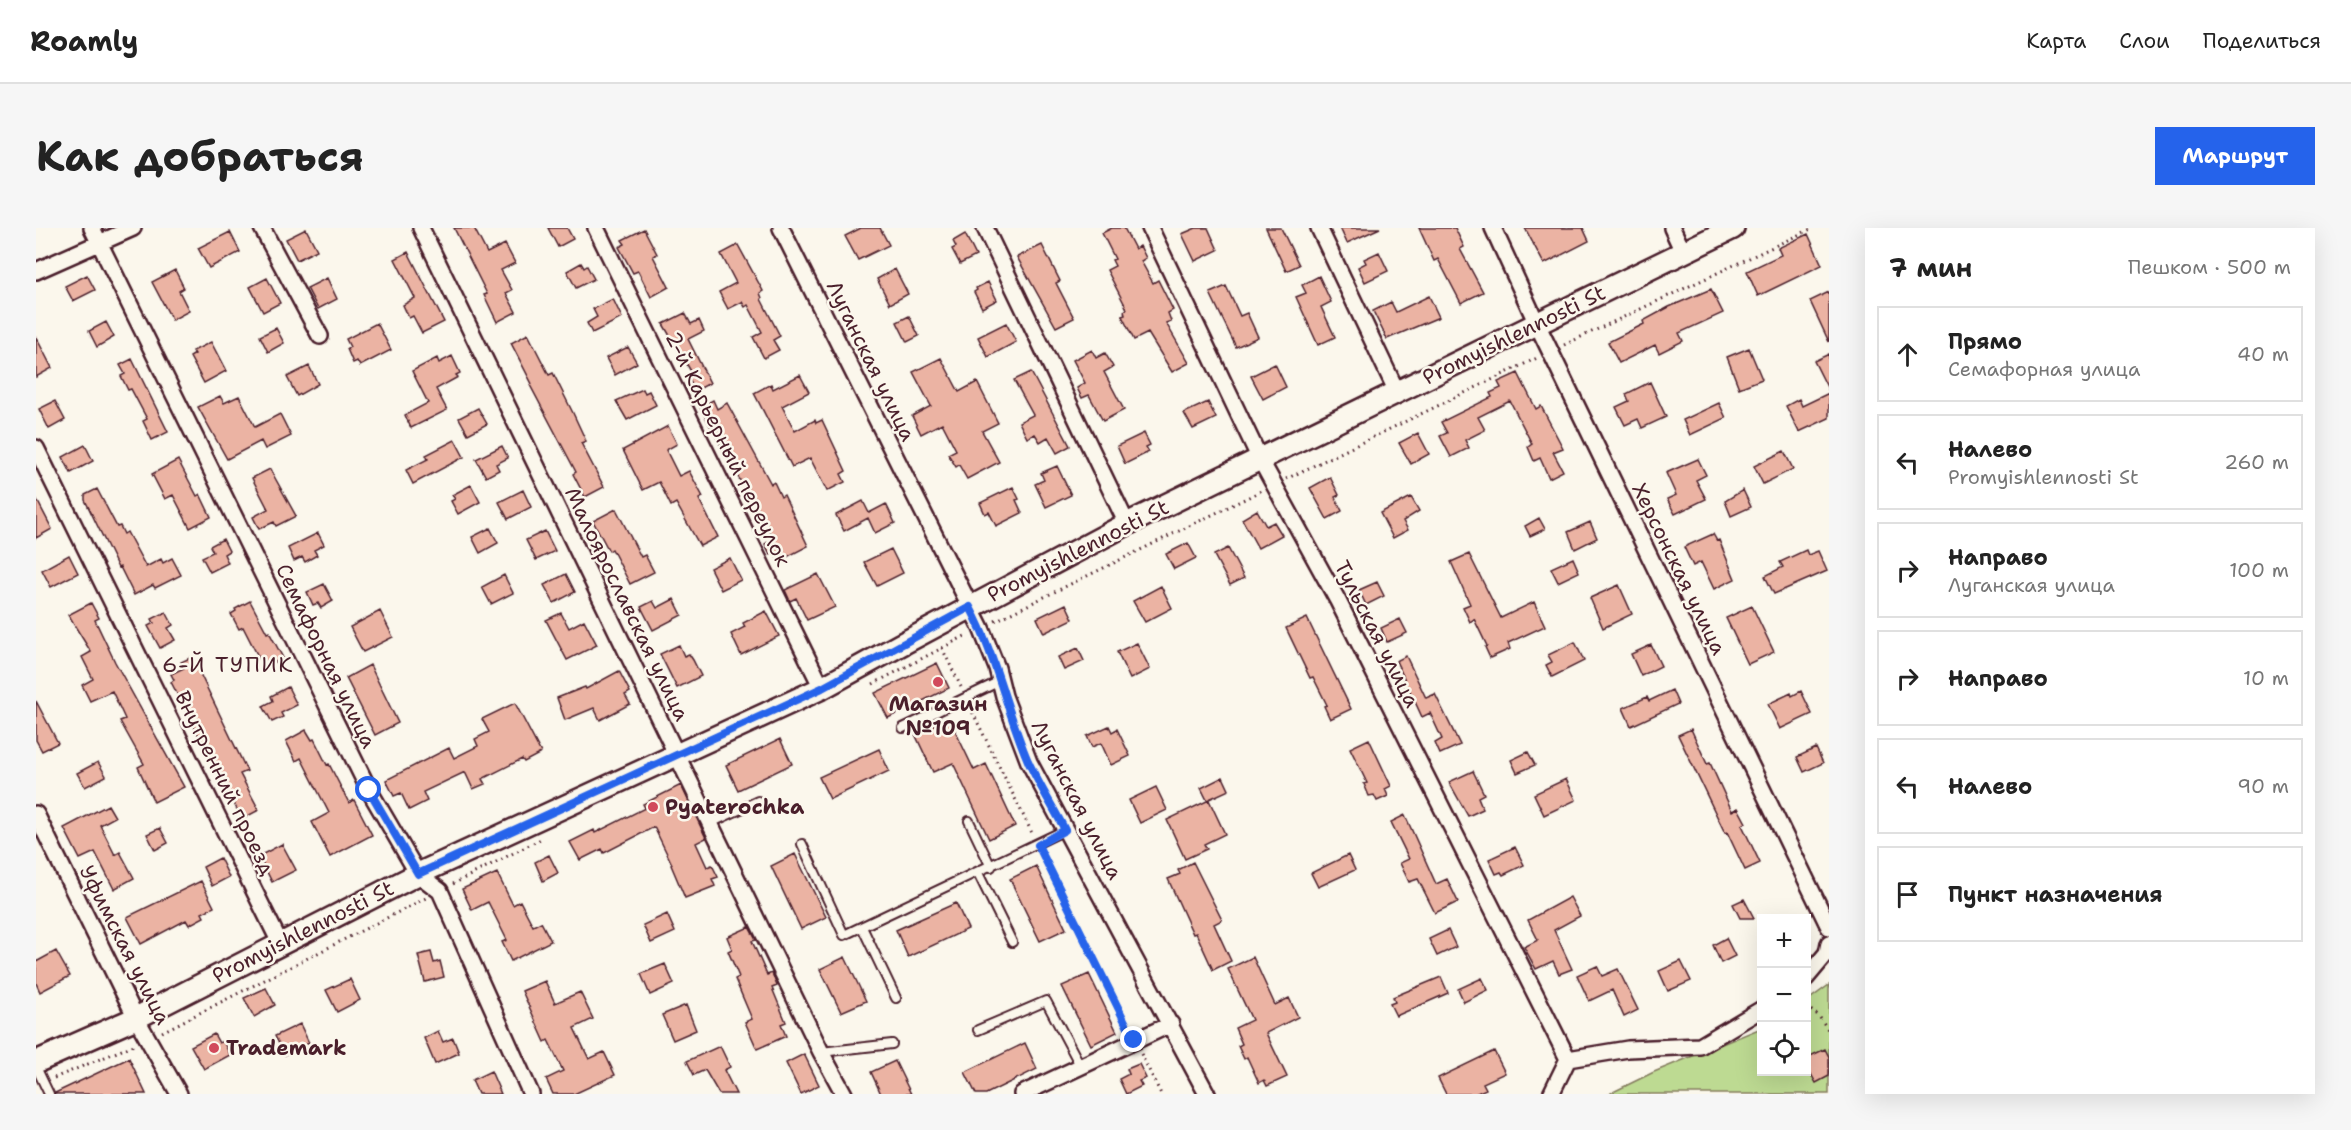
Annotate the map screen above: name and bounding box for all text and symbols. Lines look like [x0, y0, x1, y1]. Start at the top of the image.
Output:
text: Roamly [30, 22, 138, 60]
text: Карта [2026, 27, 2086, 55]
text: Слои [2119, 27, 2170, 55]
text: Поделиться [2203, 27, 2321, 55]
button: Маршрут [2155, 127, 2315, 185]
text: Как добраться [36, 128, 364, 184]
text: 7 мин [1889, 250, 1972, 285]
text: Пешком · 500 m [2128, 254, 2291, 280]
street label: Луганская улица [820, 276, 922, 446]
street label: Promyishlennosti St [1418, 279, 1610, 391]
street label: 2-й Карьерный переулок [659, 327, 797, 571]
text: Прямо [1948, 327, 2022, 356]
icon: ahead [1891, 338, 1924, 371]
text: 40 m [2237, 341, 2289, 367]
text: Семафорная улица [1948, 356, 2140, 382]
text: Налево [1948, 435, 2032, 464]
icon: left [1891, 446, 1924, 479]
text: 260 m [2224, 449, 2289, 475]
text: Promyishlennosti St [1948, 464, 2139, 490]
street label: Херсонская улица [1625, 478, 1733, 660]
street label: Малоярославская улица [558, 483, 696, 725]
street label: Promyishlennosti St [982, 493, 1174, 609]
text: Направо [1948, 543, 2048, 572]
icon: right [1891, 554, 1924, 587]
street label: Тульская улица [1328, 556, 1426, 712]
text: 100 m [2229, 557, 2289, 583]
street label: Семафорная улица [269, 559, 383, 753]
text: Луганская улица [1948, 572, 2115, 598]
district label: 6-Й ТУПИК [162, 650, 294, 679]
icon: right [1891, 662, 1924, 695]
text: Направо [1948, 664, 2048, 693]
text: 10 m [2243, 665, 2289, 691]
marker: Магазин №109 [931, 675, 945, 689]
street label: Внутренний проезд [168, 686, 282, 880]
place label: Магазин №109 [888, 690, 988, 742]
street label: Луганская улица [1025, 716, 1129, 884]
icon: left [1891, 770, 1924, 803]
text: Налево [1948, 772, 2032, 801]
text: 90 m [2237, 773, 2289, 799]
route start [355, 776, 381, 802]
place label: Pyaterochka [665, 793, 805, 821]
marker: Pyaterochka [646, 800, 660, 814]
street label: Уфимская улица [73, 861, 177, 1029]
street label: Promyishlennosti St [207, 874, 399, 990]
icon: arrive [1891, 878, 1924, 911]
text: Пункт назначения [1948, 880, 2162, 909]
map controls [1757, 914, 1811, 1076]
button: + [1757, 914, 1811, 968]
button: − [1757, 968, 1811, 1022]
button: locate [1757, 1022, 1811, 1076]
route end [1120, 1026, 1146, 1052]
place label: Trademark [226, 1034, 347, 1062]
marker: Trademark [207, 1041, 221, 1055]

